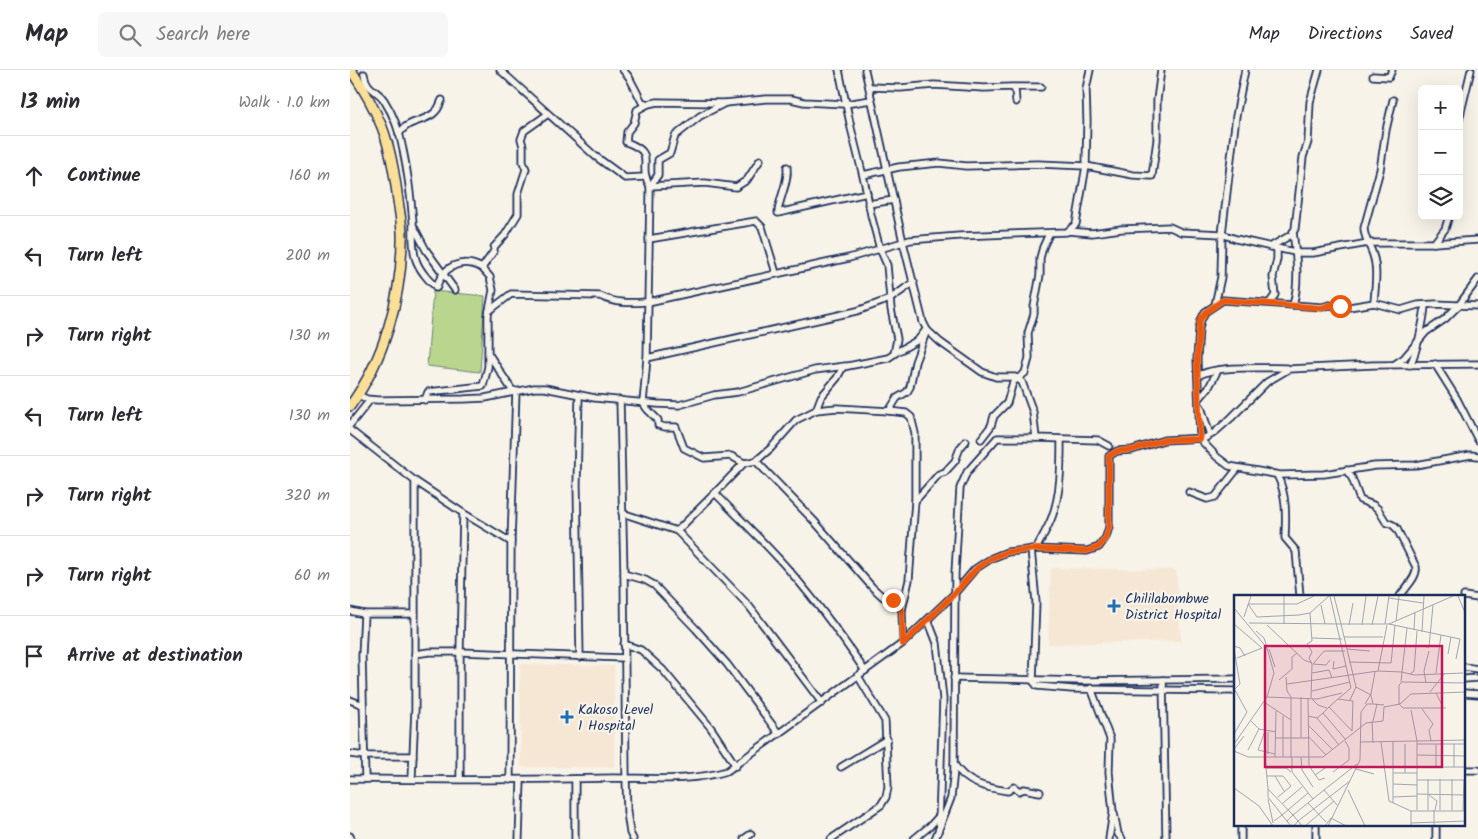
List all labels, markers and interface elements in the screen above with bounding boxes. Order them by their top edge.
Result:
search box [98,12,448,57]
text: Map [25,15,68,54]
text: Search here [156,20,250,50]
text: Map [1248,20,1280,49]
text: Directions [1308,20,1382,49]
text: Saved [1410,20,1453,49]
icon: search [116,21,144,49]
map controls [1418,85,1463,220]
button: + [1418,85,1463,130]
text: 13 min [20,86,80,119]
text: Walk · 1.0 km [238,90,330,115]
button: − [1418,130,1463,175]
text: Continue [67,161,140,191]
icon: ahead [20,162,48,190]
text: 160 m [289,163,330,188]
button: layers [1418,175,1463,220]
text: Turn left [67,241,142,271]
icon: left [20,242,48,270]
text: 200 m [286,243,330,268]
route start [1329,295,1352,318]
text: Turn right [67,321,152,351]
icon: right [20,322,48,350]
text: 130 m [289,323,330,348]
text: Turn left [67,401,142,431]
icon: left [20,402,48,430]
text: 130 m [289,403,330,428]
text: Turn right [67,481,152,511]
icon: right [20,482,48,510]
text: 320 m [284,483,330,508]
text: Turn right [67,561,152,591]
icon: right [20,562,48,590]
text: 60 m [294,563,330,588]
place label: Chililabombwe District Hospital [1125,588,1222,626]
route end [882,589,905,612]
inset map [1234,595,1466,826]
marker: Chililabombwe District Hospital [1107,599,1121,613]
text: Arrive at destination [67,641,243,671]
icon: arrive [20,642,48,670]
place label: Kakoso Level 1 Hospital [578,699,654,737]
marker: Kakoso Level 1 Hospital [560,710,574,724]

